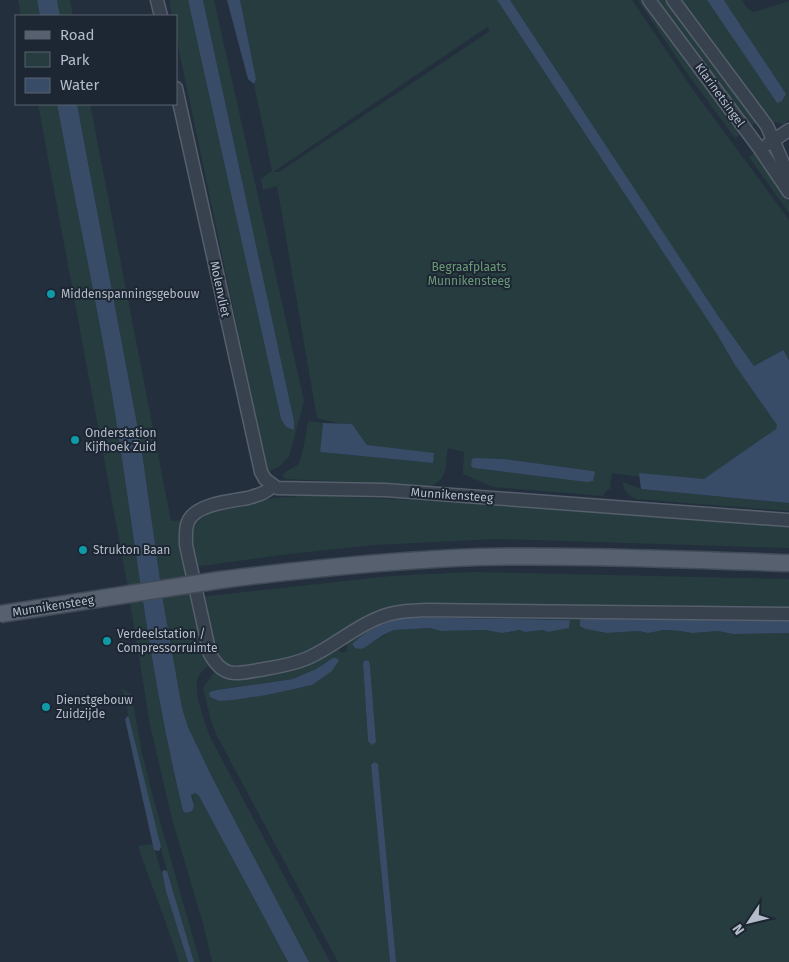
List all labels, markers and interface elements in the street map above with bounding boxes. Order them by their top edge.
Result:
legend [15,15,178,105]
text: Road [60,26,95,44]
text: Park [60,51,90,69]
street label: Klarinetsingel [692,61,748,130]
text: Water [60,76,99,94]
street label: Molenvliet [207,260,233,319]
park label: Begraafplaats Munnikensteeg [428,260,511,288]
place label: Middenspanningsgebouw [61,287,200,301]
marker: Middenspanningsgebouw [45,288,57,300]
place label: Onderstation Kijfhoek Zuid [85,426,157,454]
marker: Onderstation Kijfhoek Zuid [69,434,81,446]
street label: Munnikensteeg [410,485,494,505]
place label: Strukton Baan [93,543,170,557]
marker: Strukton Baan [77,544,89,556]
street label: Munnikensteeg [11,593,96,619]
place label: Verdeelstation / Compressorruimte [117,627,217,655]
marker: Verdeelstation / Compressorruimte [101,635,113,647]
place label: Dienstgebouw Zuidzijde [56,693,133,721]
marker: Dienstgebouw Zuidzijde [40,701,52,713]
north arrow [724,897,774,947]
text: N [729,920,748,938]

